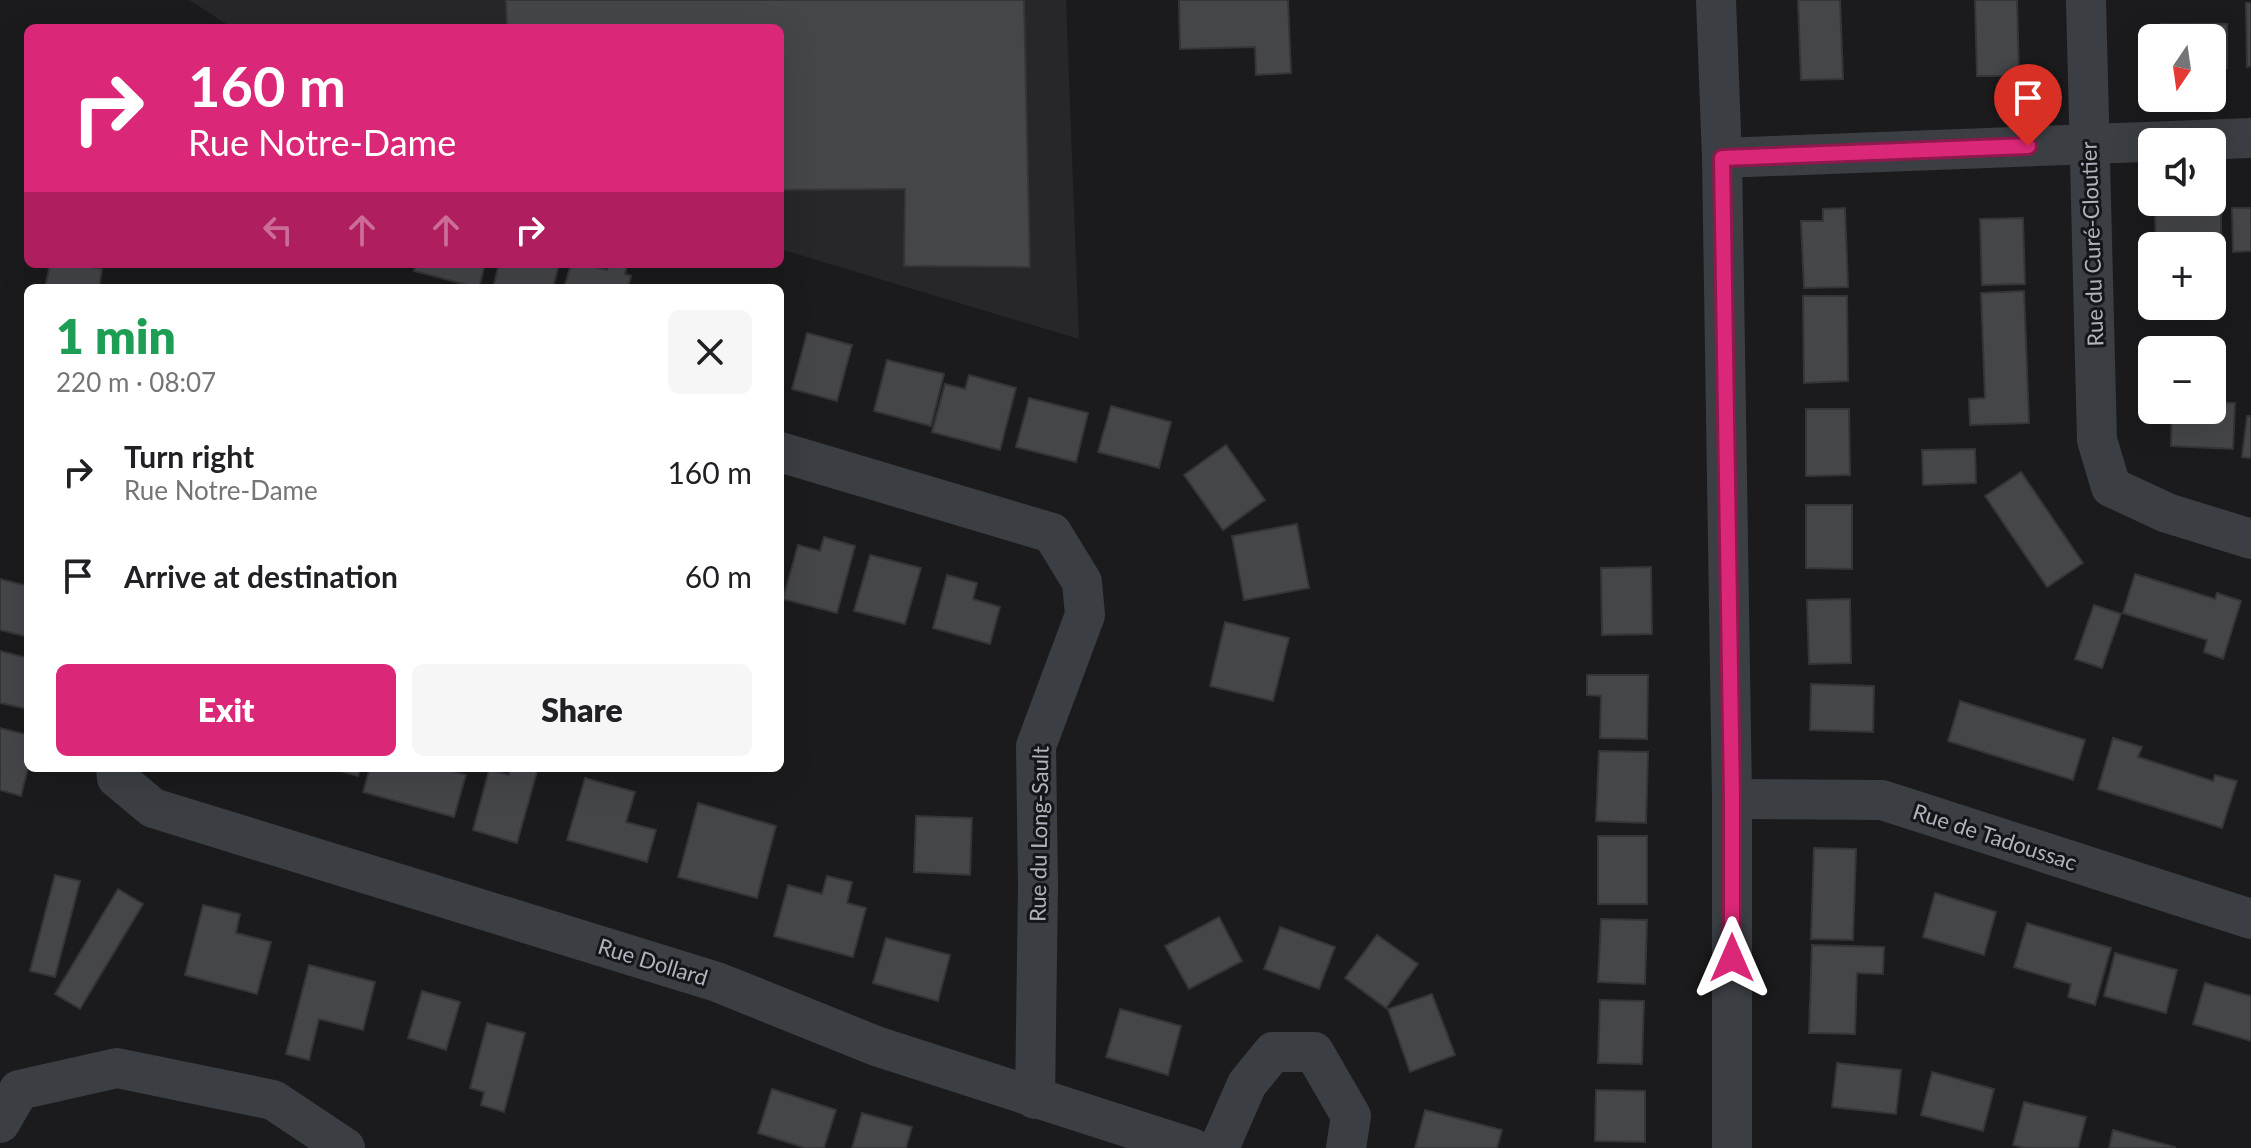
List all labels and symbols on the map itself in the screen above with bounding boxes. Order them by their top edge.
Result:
north arrow [2138,24,2226,112]
pin [1994,64,2062,146]
street label: Rue du Curé-Cloutier [2074,141,2109,347]
street label: Rue du Long-Sault [1023,746,1054,922]
street label: Rue de Tadoussac [1910,797,2081,876]
position arrow [1690,916,1774,1000]
street label: Rue Dollard [595,932,711,991]

